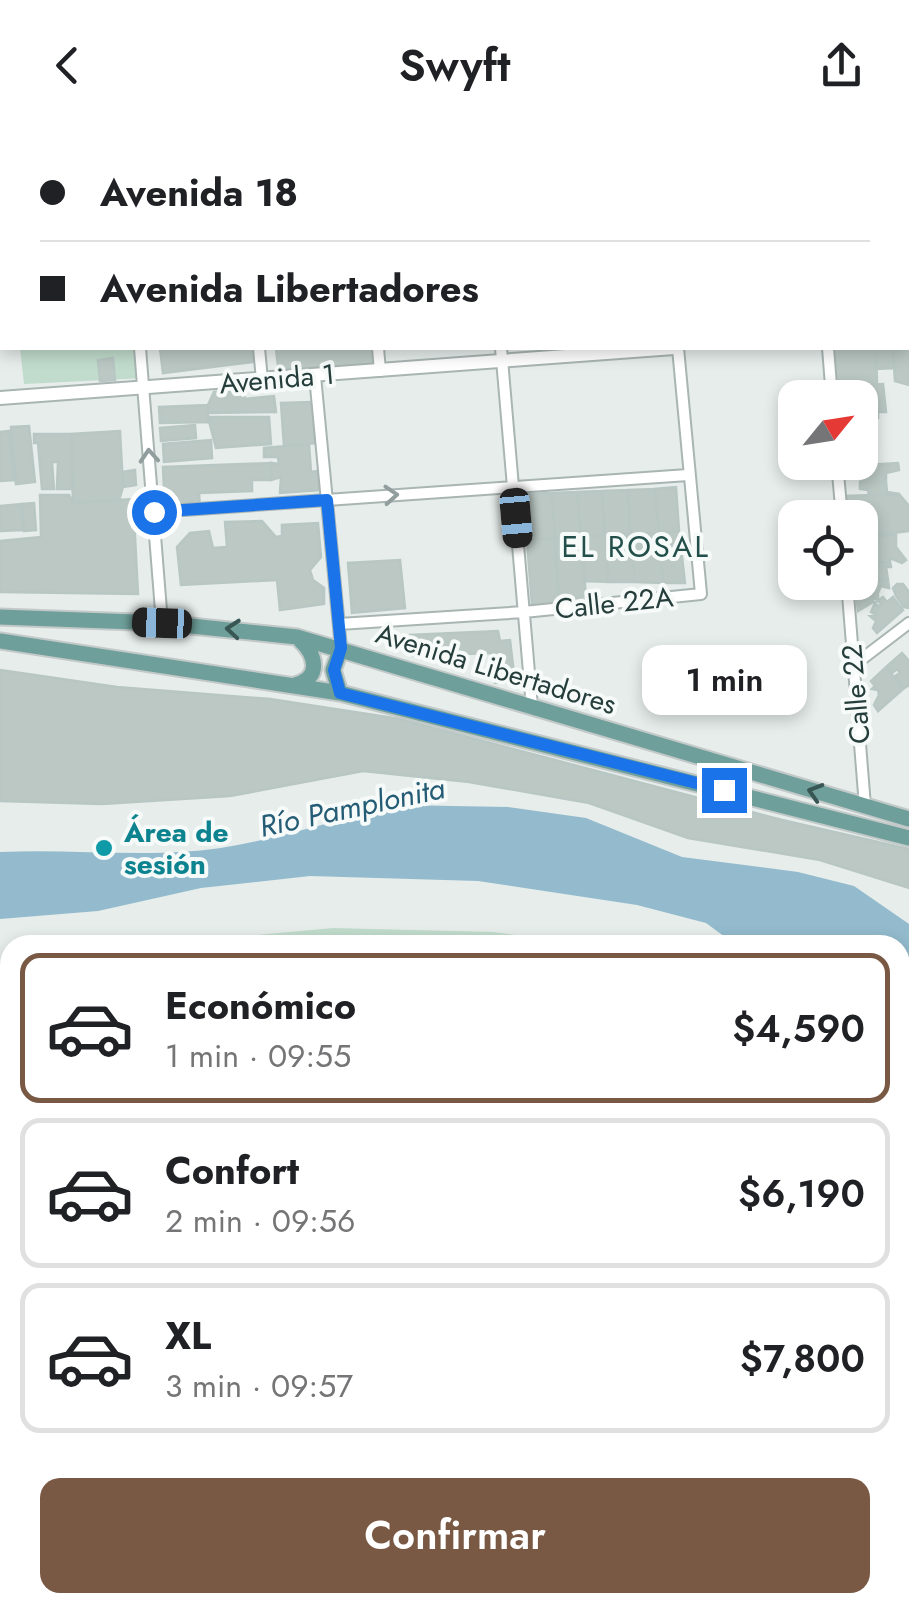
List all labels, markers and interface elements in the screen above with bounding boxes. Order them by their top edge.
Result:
text: Swyft [399,33,510,98]
icon: back [40,38,95,93]
icon: share [814,38,869,93]
text: Avenida 18 [100,165,298,220]
text: Avenida Libertadores [100,261,479,316]
street label: Avenida 1 [218,354,336,404]
north arrow [778,380,878,480]
map controls [778,380,878,600]
one-way arrow [139,448,161,464]
one-way arrow [383,485,399,507]
car [498,487,534,549]
route start [132,490,177,535]
button: locate [778,500,878,600]
district label: EL ROSAL [561,525,711,568]
street label: Calle 22A [553,576,676,630]
car [131,607,193,639]
street label: Avenida Libertadores [371,613,621,725]
one-way arrow [225,619,241,641]
street label: Calle 22 [831,642,881,746]
callout: 1 min [642,645,806,715]
text: 1 min [686,657,763,703]
water label: Río Pamplonita [255,766,449,848]
route end [702,768,747,813]
one-way arrow [808,783,825,804]
place label: Área de sesión [123,812,229,885]
marker: Área de sesión [93,837,115,859]
text: Económico [165,978,356,1033]
icon: car [45,983,135,1073]
text: $4,590 [732,1001,865,1056]
text: 1 min · 09:55 [165,1033,351,1079]
text: Confort [165,1143,299,1198]
icon: car [45,1148,135,1238]
text: $6,190 [738,1166,865,1221]
text: 2 min · 09:56 [165,1198,355,1244]
text: XL [165,1308,211,1363]
icon: car [45,1313,135,1403]
text: $7,800 [740,1331,865,1386]
text: 3 min · 09:57 [165,1363,353,1409]
button: Confirmar [40,1478,870,1593]

